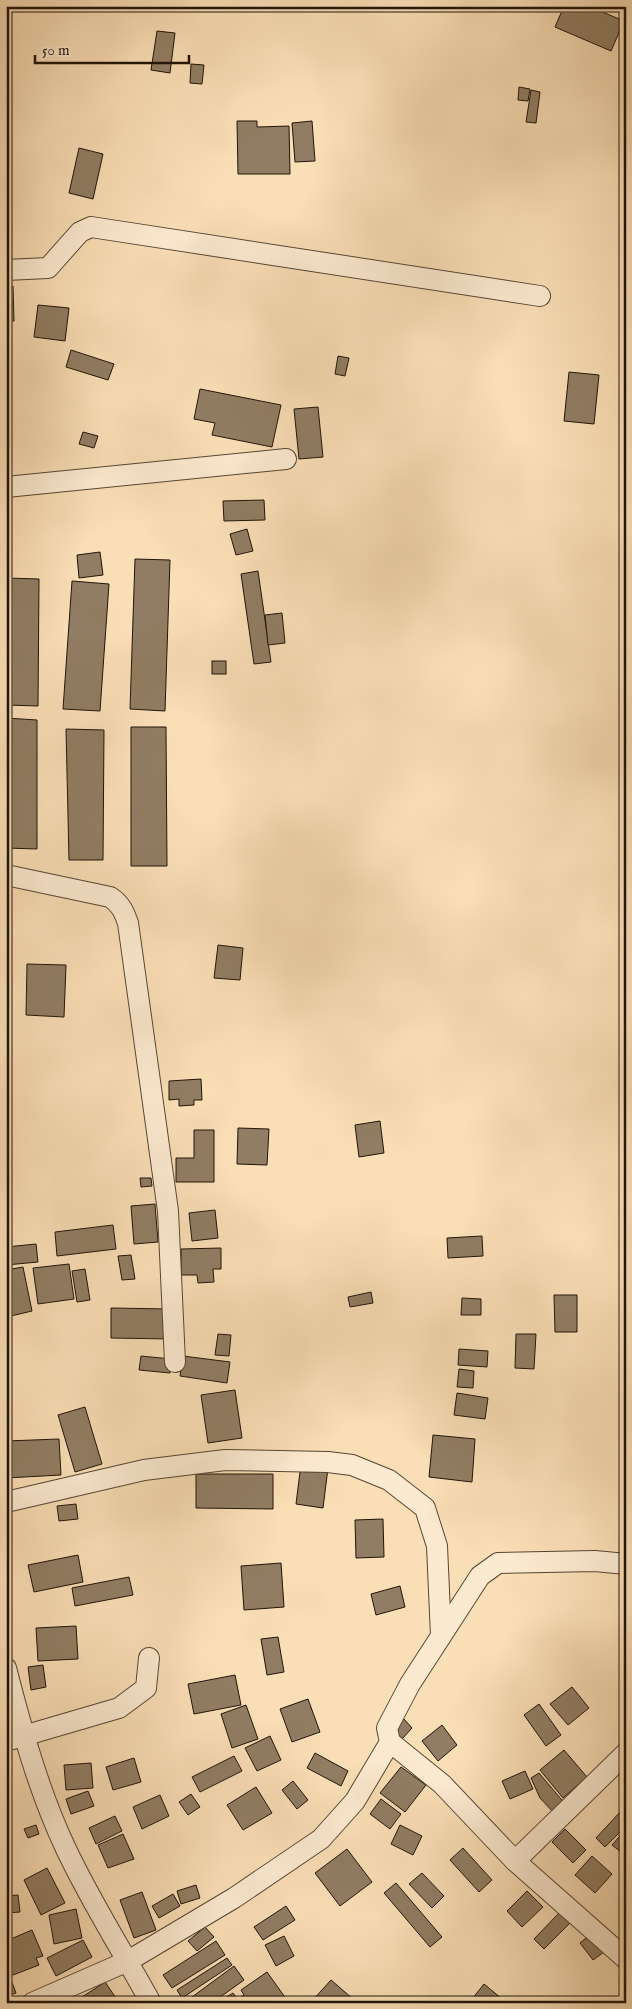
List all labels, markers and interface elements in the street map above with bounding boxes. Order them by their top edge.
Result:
scale bar [35,32,189,64]
text: 50 m [42,41,70,60]

